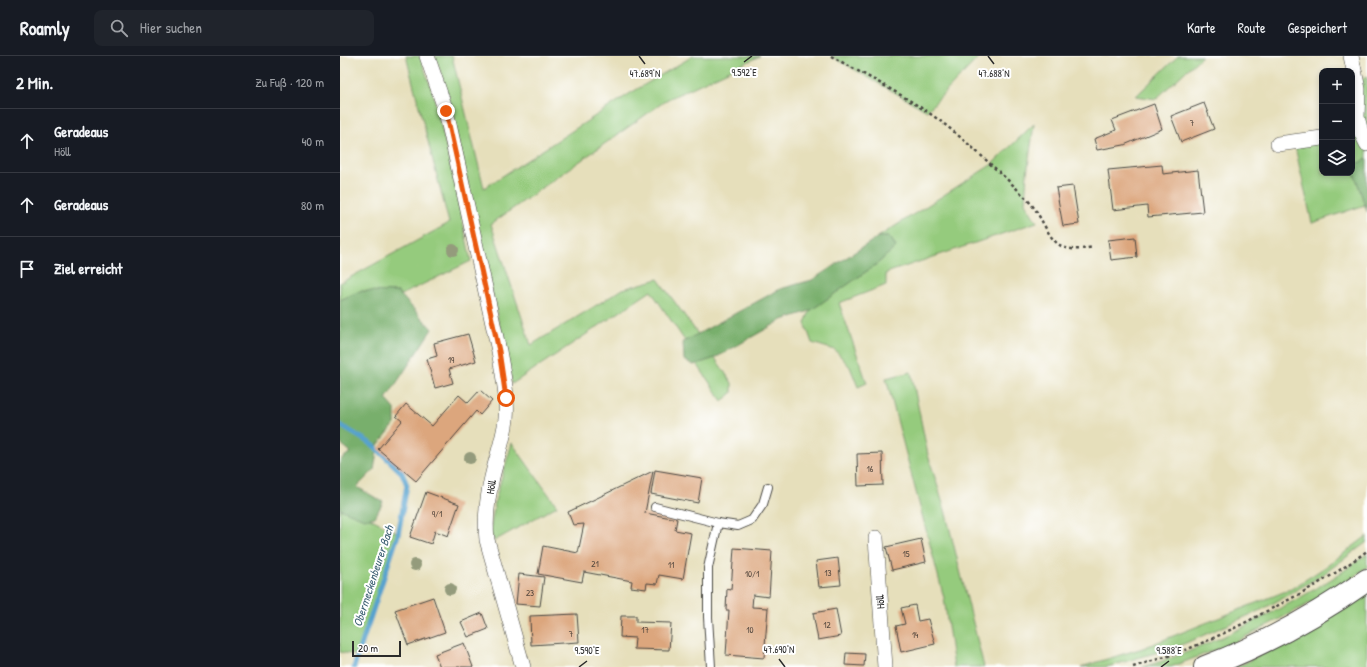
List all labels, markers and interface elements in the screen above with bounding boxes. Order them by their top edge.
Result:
search box [94,10,374,46]
text: Roamly [20,15,70,41]
icon: search [108,17,130,39]
text: Hier suchen [140,17,202,38]
text: Karte [1187,18,1216,37]
text: Route [1238,18,1266,37]
text: Gespeichert [1288,18,1347,37]
text: 9.592°E [731,66,757,79]
text: 47.689°N [630,67,660,80]
text: 47.688°N [978,67,1010,80]
map controls [1319,68,1355,176]
button: + [1319,68,1355,104]
text: 2 Min. [16,71,53,94]
text: Zu Fuß · 120 m [255,73,324,91]
route end [437,102,455,120]
button: − [1319,104,1355,140]
house number: 7 [1190,117,1195,129]
text: Geradeaus [54,121,108,142]
icon: ahead [16,130,38,152]
text: 40 m [301,132,324,150]
button: layers [1319,140,1355,176]
text: Höll [54,142,71,160]
icon: ahead [16,194,38,216]
text: Geradeaus [54,194,108,215]
text: 80 m [301,196,324,214]
icon: arrive [16,258,38,280]
text: Ziel erreicht [54,258,123,279]
house number: 19 [448,354,455,366]
route start [497,389,515,407]
house number: 16 [867,463,874,475]
street label: Höll [483,478,499,495]
house number: 9/1 [432,508,442,520]
water label: Obermeckenbeurer Bach [349,522,398,629]
house number: 15 [902,548,910,560]
house number: 21 [591,558,599,570]
house number: 11 [668,559,674,571]
house number: 13 [824,567,832,579]
house number: 10/1 [745,568,759,580]
house number: 23 [526,587,534,599]
street label: Höll [872,594,887,610]
house number: 12 [823,619,832,631]
house number: 17 [641,624,649,636]
house number: 10 [746,624,754,636]
house number: 7 [569,628,574,640]
house number: 14 [912,629,919,641]
scale bar [352,639,401,658]
text: 20 m [358,641,378,655]
text: 47.690°N [764,643,794,656]
text: 9.590°E [575,644,600,657]
text: 9.588°E [1156,644,1182,657]

